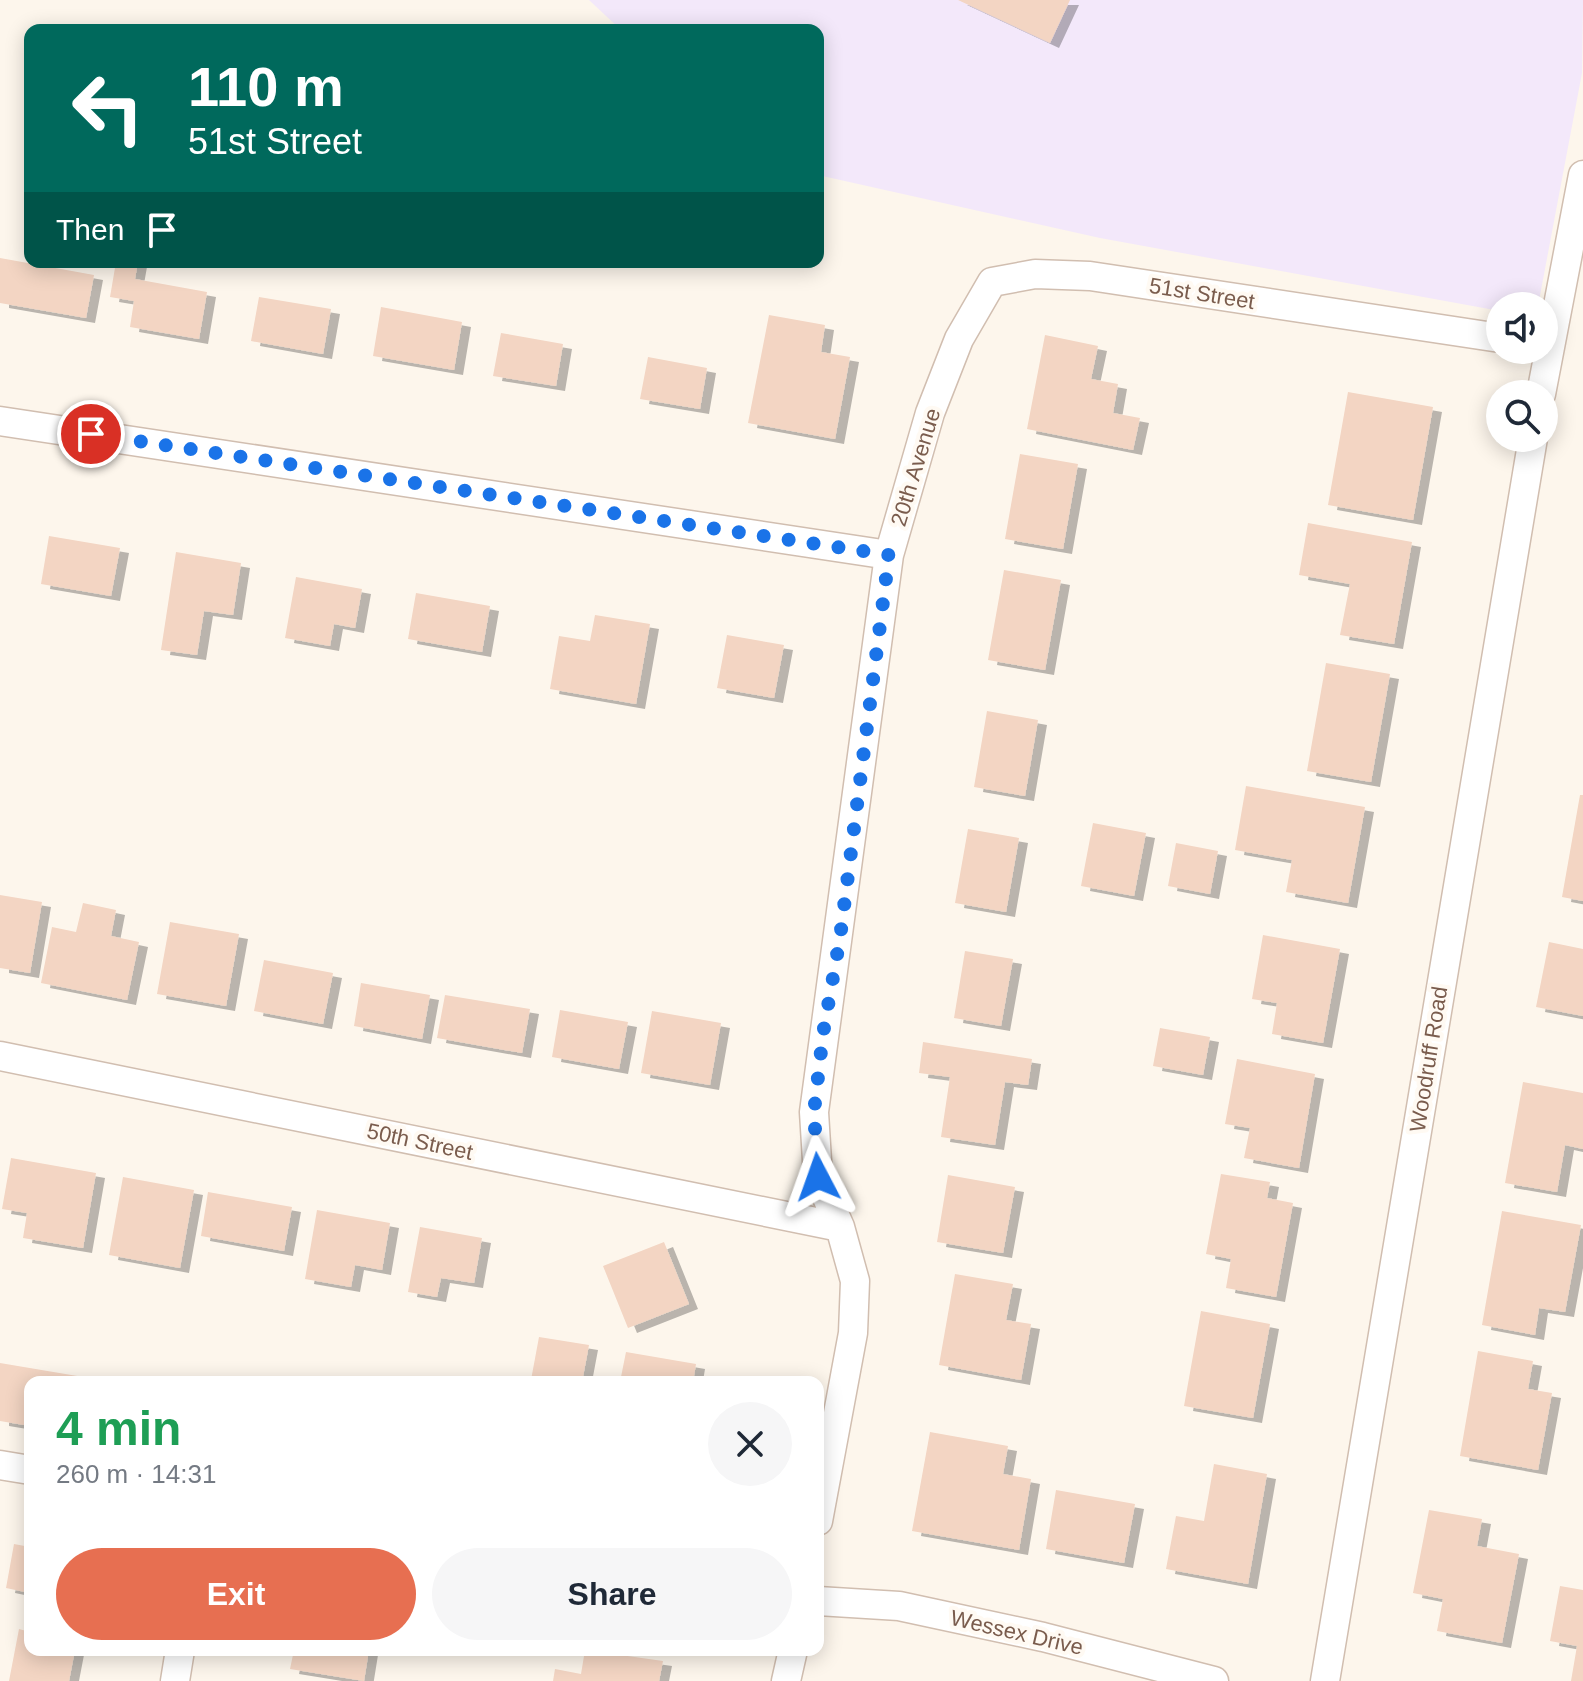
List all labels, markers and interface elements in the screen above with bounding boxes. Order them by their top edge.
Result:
text: 110 m [188,55,344,118]
icon: left [56,56,160,160]
text: 51st Street [188,121,362,162]
icon: arrive [140,208,184,252]
text: Then [56,213,124,246]
street label: 51st Street [1147,273,1256,314]
map controls [1486,292,1558,452]
button: sound [1486,292,1558,364]
button: search [1486,380,1558,452]
pin [57,400,125,468]
street label: 20th Avenue [886,405,945,529]
icon: arrive [69,412,113,456]
street label: Woodruff Road [1405,984,1452,1134]
street label: 50th Street [365,1118,475,1165]
position arrow [776,1135,860,1219]
text: 4 min [56,1402,181,1455]
button: close [708,1402,792,1486]
text: 260 m · 14:31 [56,1459,216,1489]
button: Exit [56,1548,416,1640]
button: Share [432,1548,792,1640]
street label: Wessex Drive [948,1605,1086,1660]

